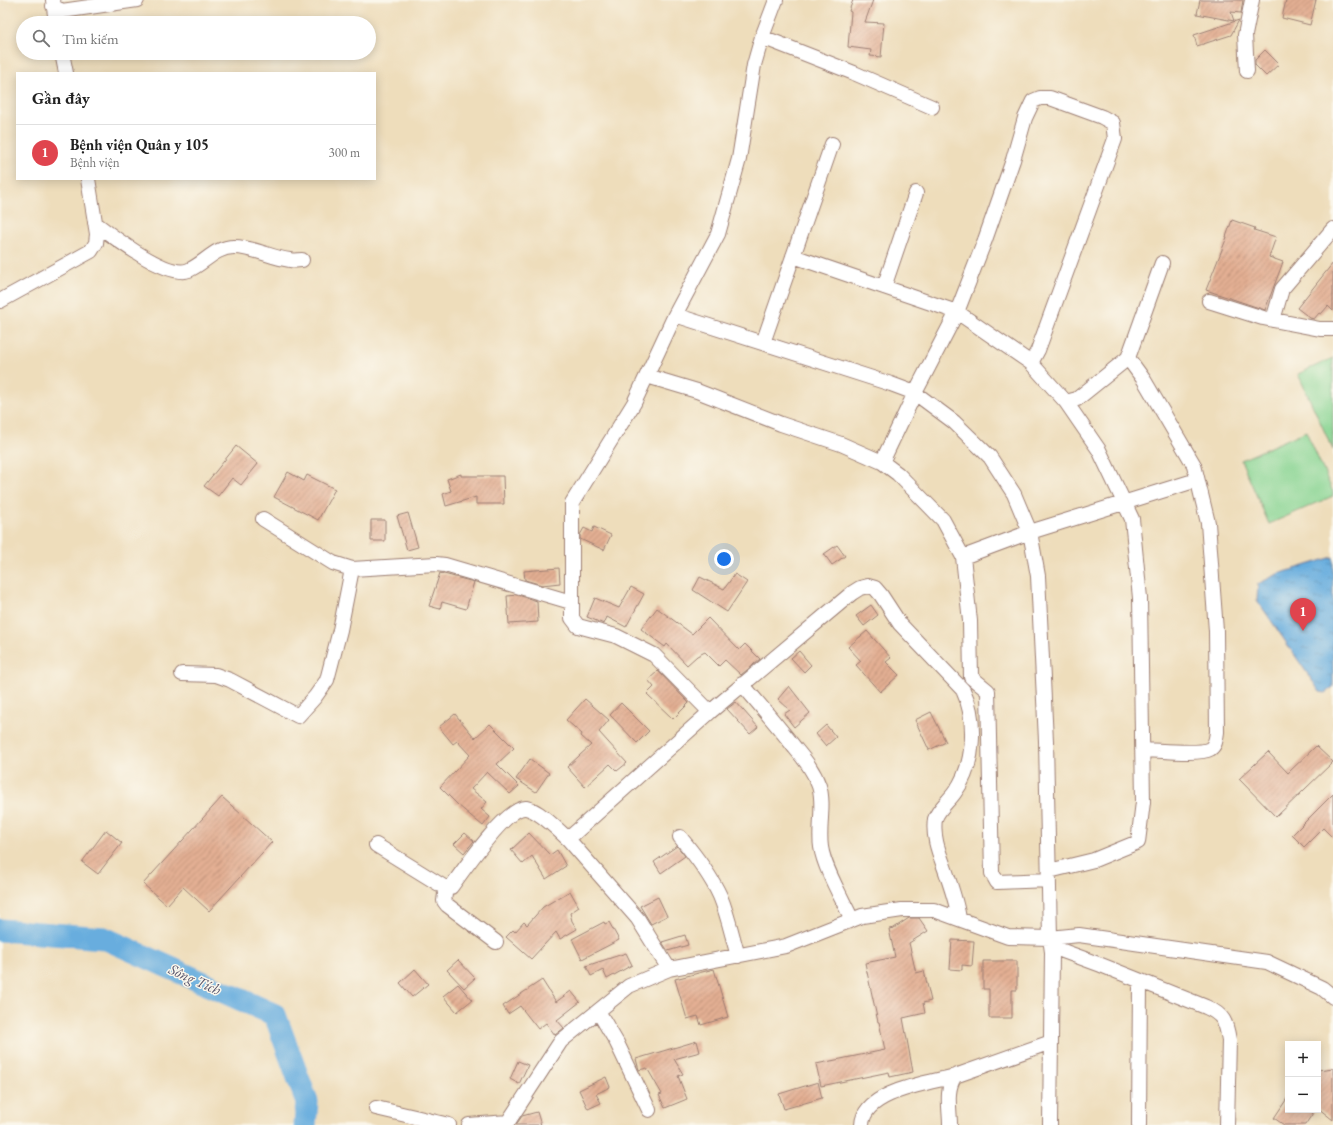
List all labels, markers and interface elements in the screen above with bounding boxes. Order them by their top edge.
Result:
search box [16,16,376,60]
icon: search [30,27,52,49]
text: Tìm kiếm [62,29,119,48]
text: Gần đây [32,87,90,109]
text: Bệnh viện Quân y 105 [70,135,209,154]
text: 1 [42,144,48,161]
text: 300 m [329,144,360,161]
text: Bệnh viện [70,154,120,171]
your location [714,549,734,569]
pin: 1 [1290,598,1316,631]
water label: Sông Tích [165,959,225,999]
map controls [1285,1041,1321,1113]
button: + [1285,1041,1321,1077]
button: − [1285,1077,1321,1113]

